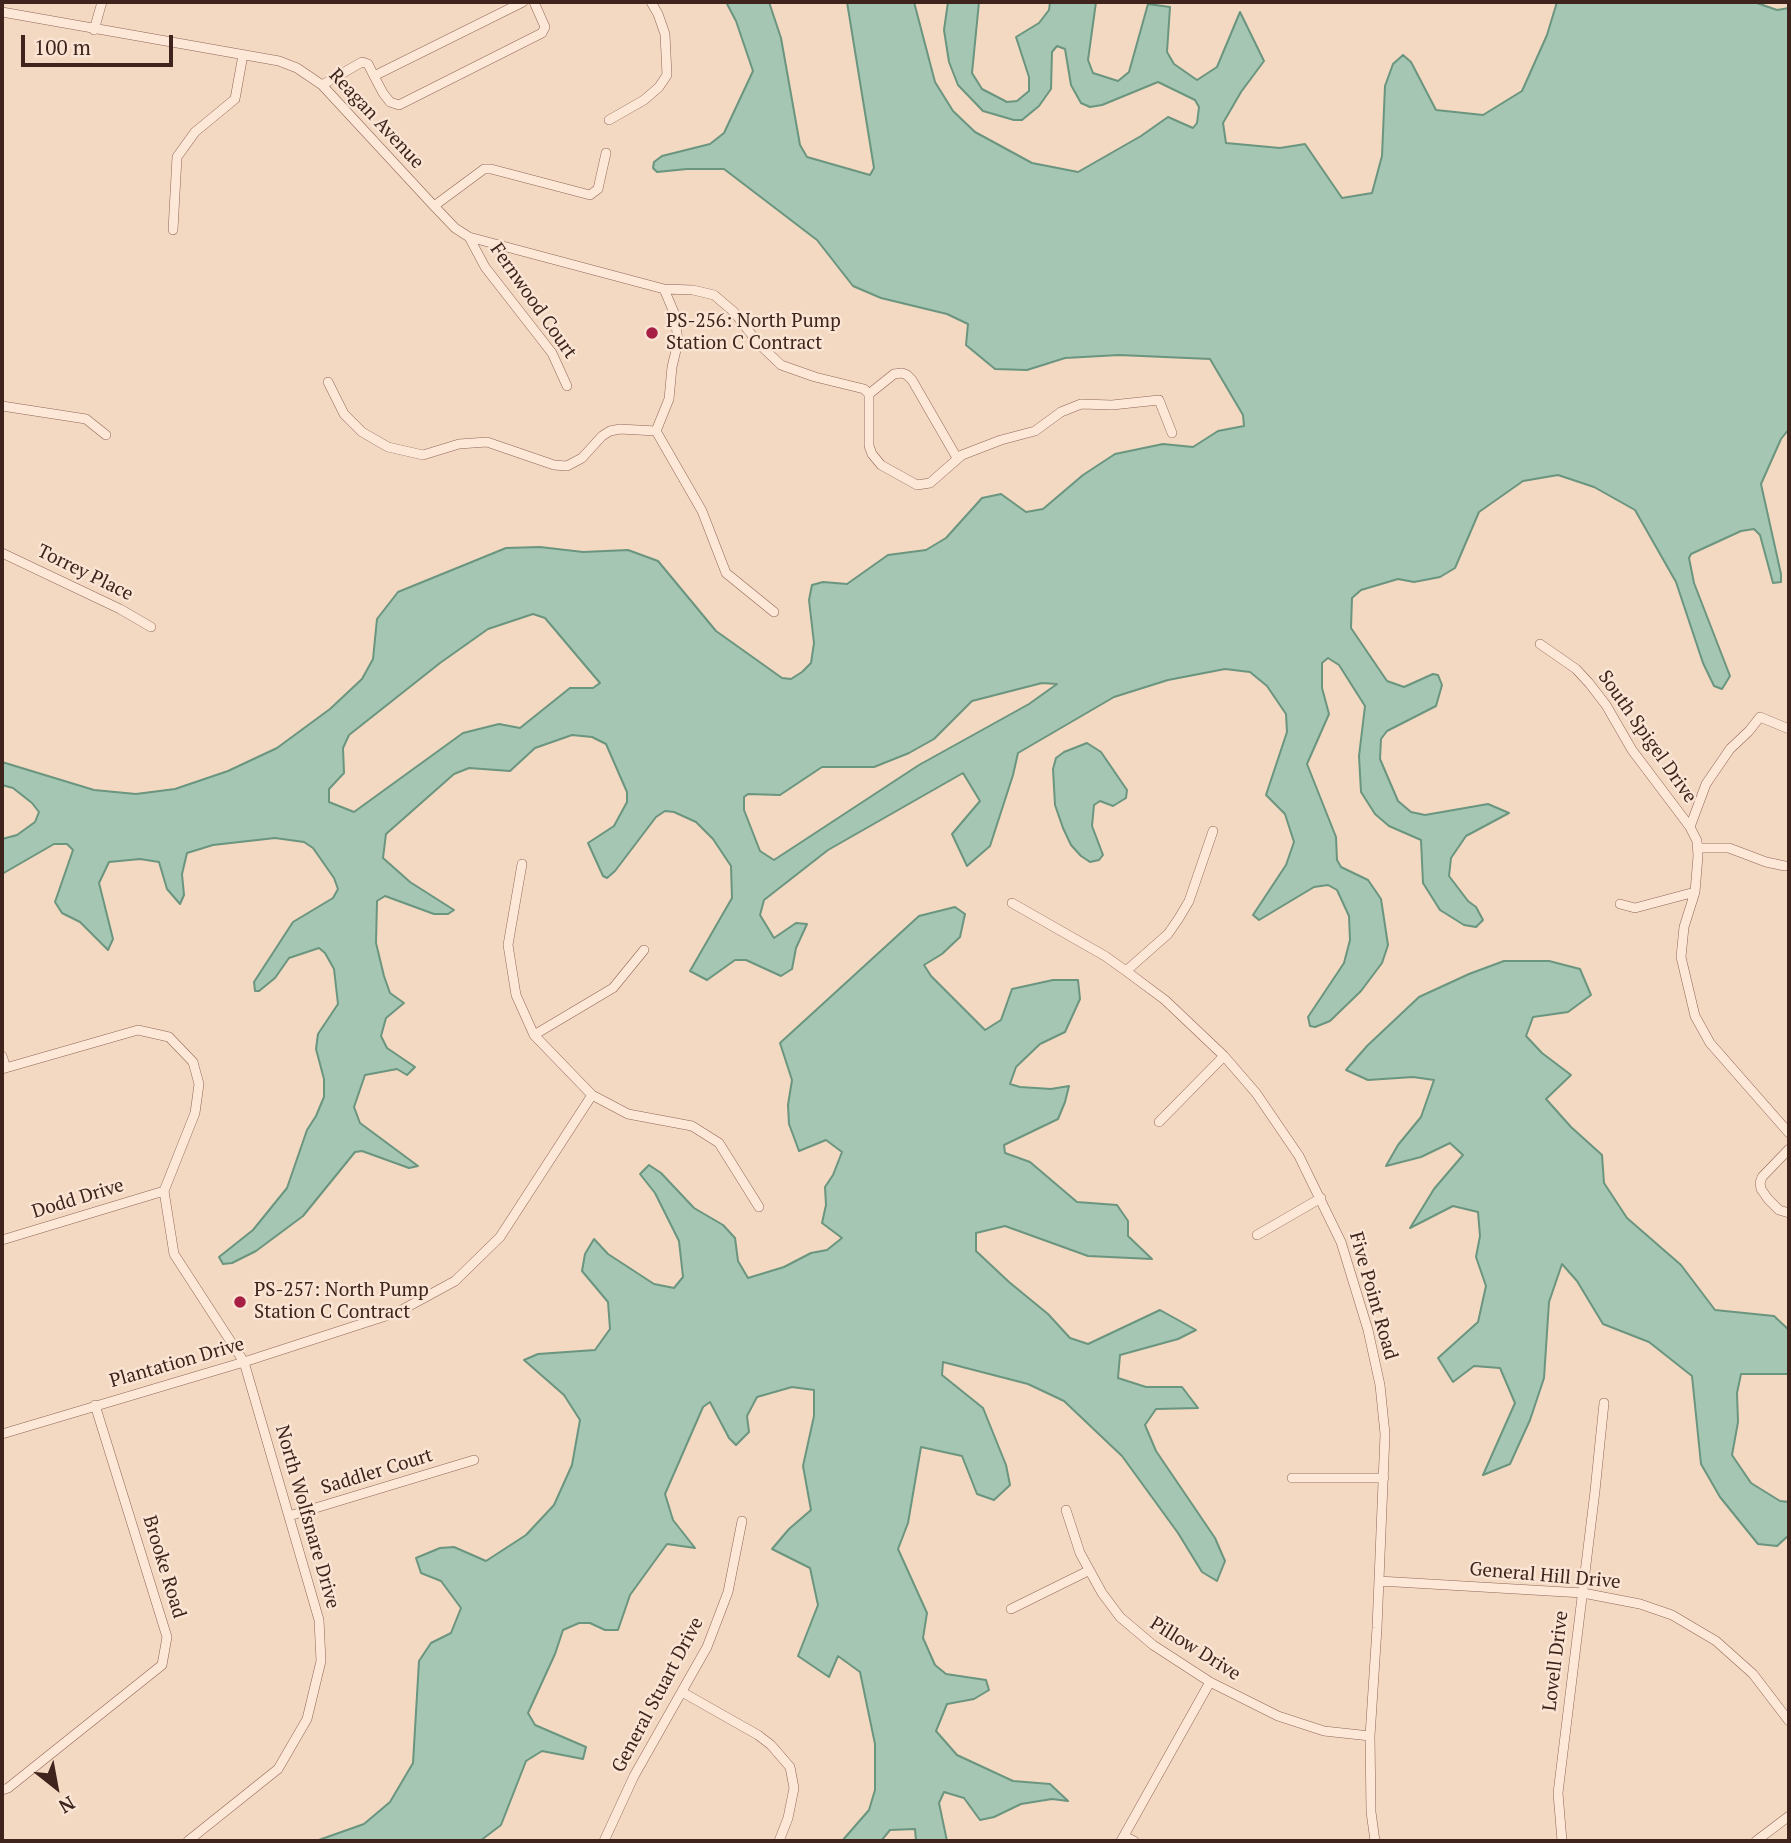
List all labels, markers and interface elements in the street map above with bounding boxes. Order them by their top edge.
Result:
scale bar [24,21,177,65]
text: 100 m [34,33,91,61]
street label: Reagan Avenue [324,64,428,174]
street label: Fernwood Court [485,239,581,363]
place label: PS-256: North Pump Station C Contract [666,311,841,355]
marker: PS-256: North Pump Station C Contract [644,325,660,341]
street label: Torrey Place [33,540,137,606]
street label: South Spigel Drive [1593,666,1701,808]
street label: Dodd Drive [29,1174,127,1224]
street label: Five Point Road [1344,1229,1402,1363]
place label: PS-257: North Pump Station C Contract [254,1280,429,1324]
marker: PS-257: North Pump Station C Contract [232,1294,248,1310]
street label: Plantation Drive [107,1333,247,1393]
street label: North Wolfsnare Drive [270,1423,344,1611]
street label: Saddler Court [318,1444,436,1500]
street label: Brooke Road [138,1513,190,1621]
street label: General Hill Drive [1468,1558,1622,1594]
street label: Lovell Drive [1539,1610,1573,1712]
street label: Pillow Drive [1145,1612,1245,1686]
street label: General Stuart Drive [607,1613,709,1777]
north arrow [21,1752,91,1822]
text: N [54,1791,80,1820]

